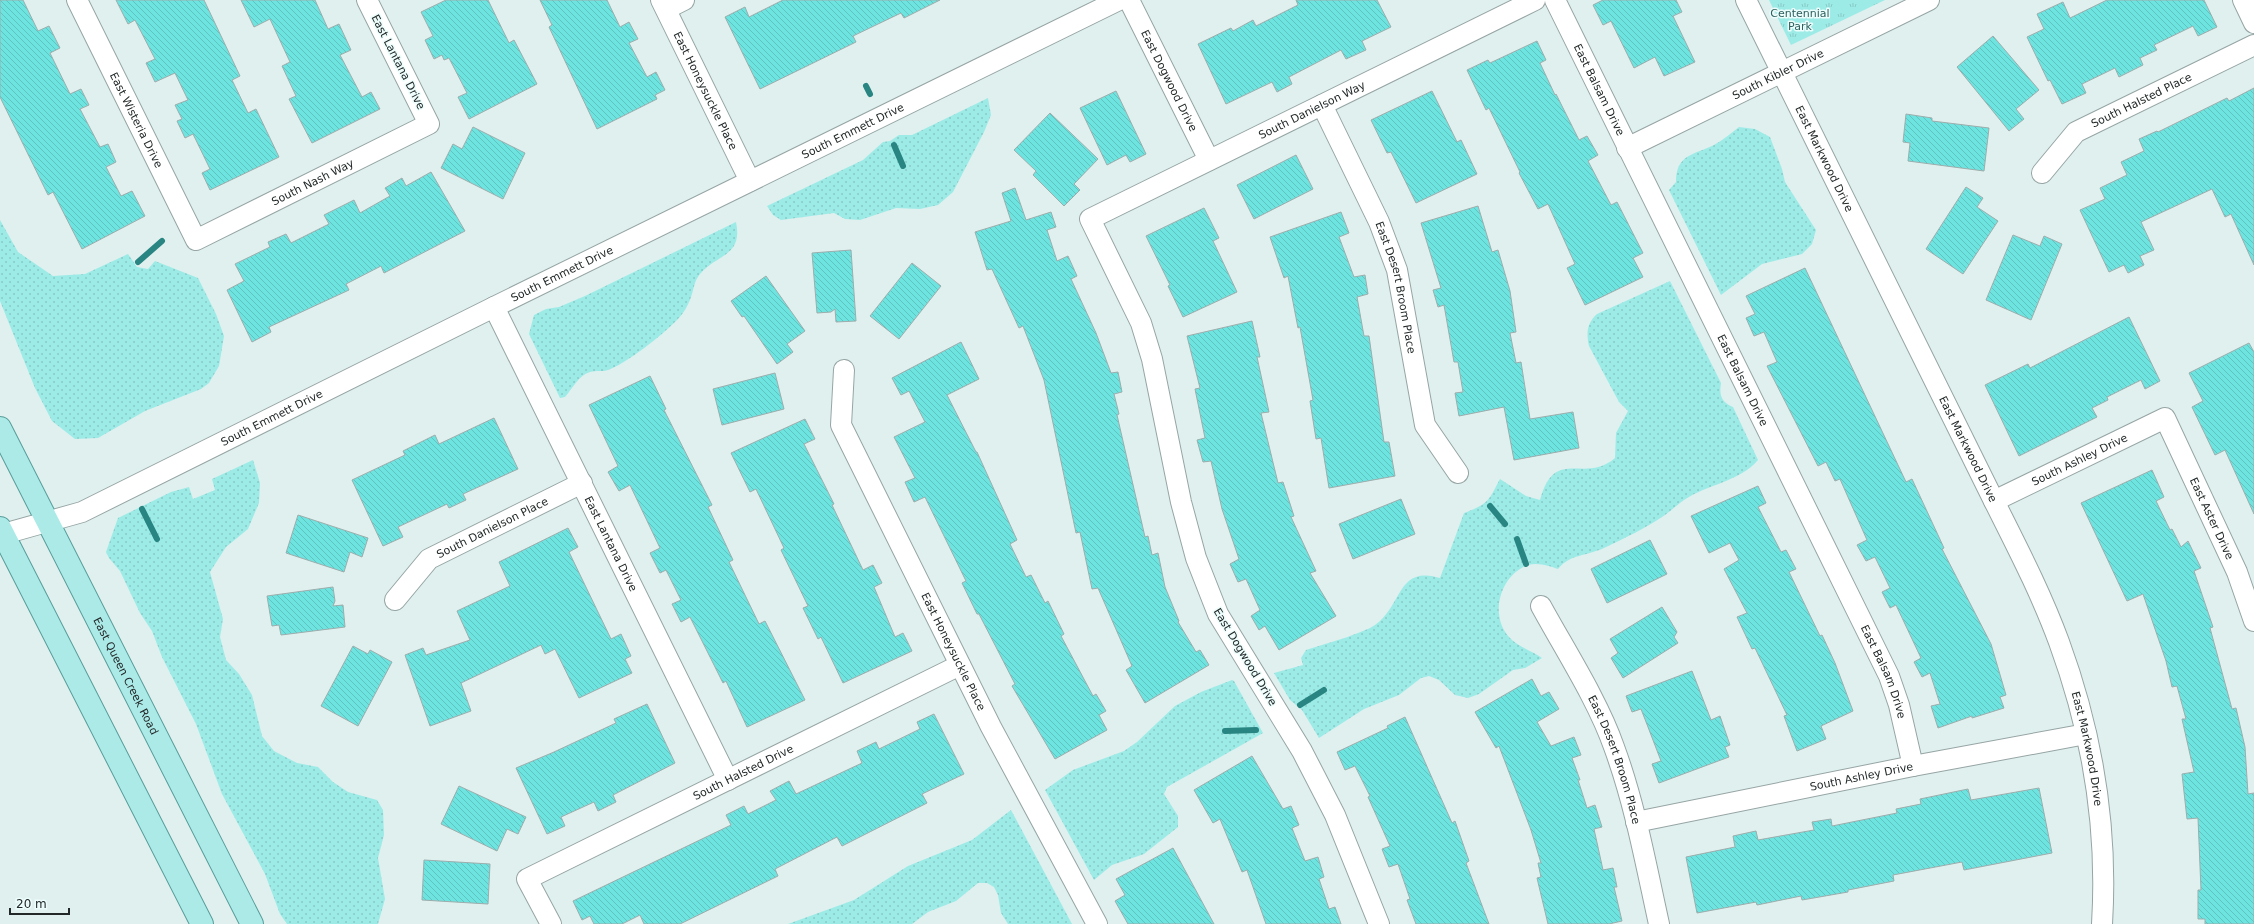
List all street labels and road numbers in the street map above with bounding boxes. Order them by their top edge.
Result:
street label: East Lantana Drive [368,12,428,112]
street label: East Dogwood Drive [1138,28,1200,134]
street label: East Honeysuckle Place [671,29,740,152]
street label: East Balsam Drive [1571,42,1628,138]
street label: South Kibler Drive [1730,46,1826,102]
street label: East Wisteria Drive [107,70,166,170]
street label: South Halsted Place [2089,70,2194,130]
street label: South Danielson Way [1256,78,1368,142]
street label: South Emmett Drive [799,100,906,161]
street label: East Markwood Drive [1793,103,1856,214]
street label: South Nash Way [269,156,356,208]
street label: East Desert Broom Place [1373,219,1418,355]
street label: South Emmett Drive [509,243,615,304]
street label: East Balsam Drive [1715,332,1771,428]
street label: South Emmett Drive [219,387,325,448]
street label: East Markwood Drive [1937,394,2000,504]
street label: South Ashley Drive [2029,431,2130,488]
street label: East Aster Drive [2187,475,2237,562]
street label: South Danielson Place [434,494,550,561]
street label: East Lantana Drive [582,494,640,594]
street label: East Honeysuckle Place [919,590,988,713]
street label: East Dogwood Drive [1211,606,1279,708]
street label: East Queen Creek Road [91,615,161,737]
street label: East Balsam Drive [1858,623,1908,720]
street label: East Markwood Drive [2069,690,2105,807]
street label: East Desert Broom Place [1585,693,1643,826]
street label: South Halsted Drive [691,742,796,802]
street label: South Ashley Drive [1809,760,1914,793]

